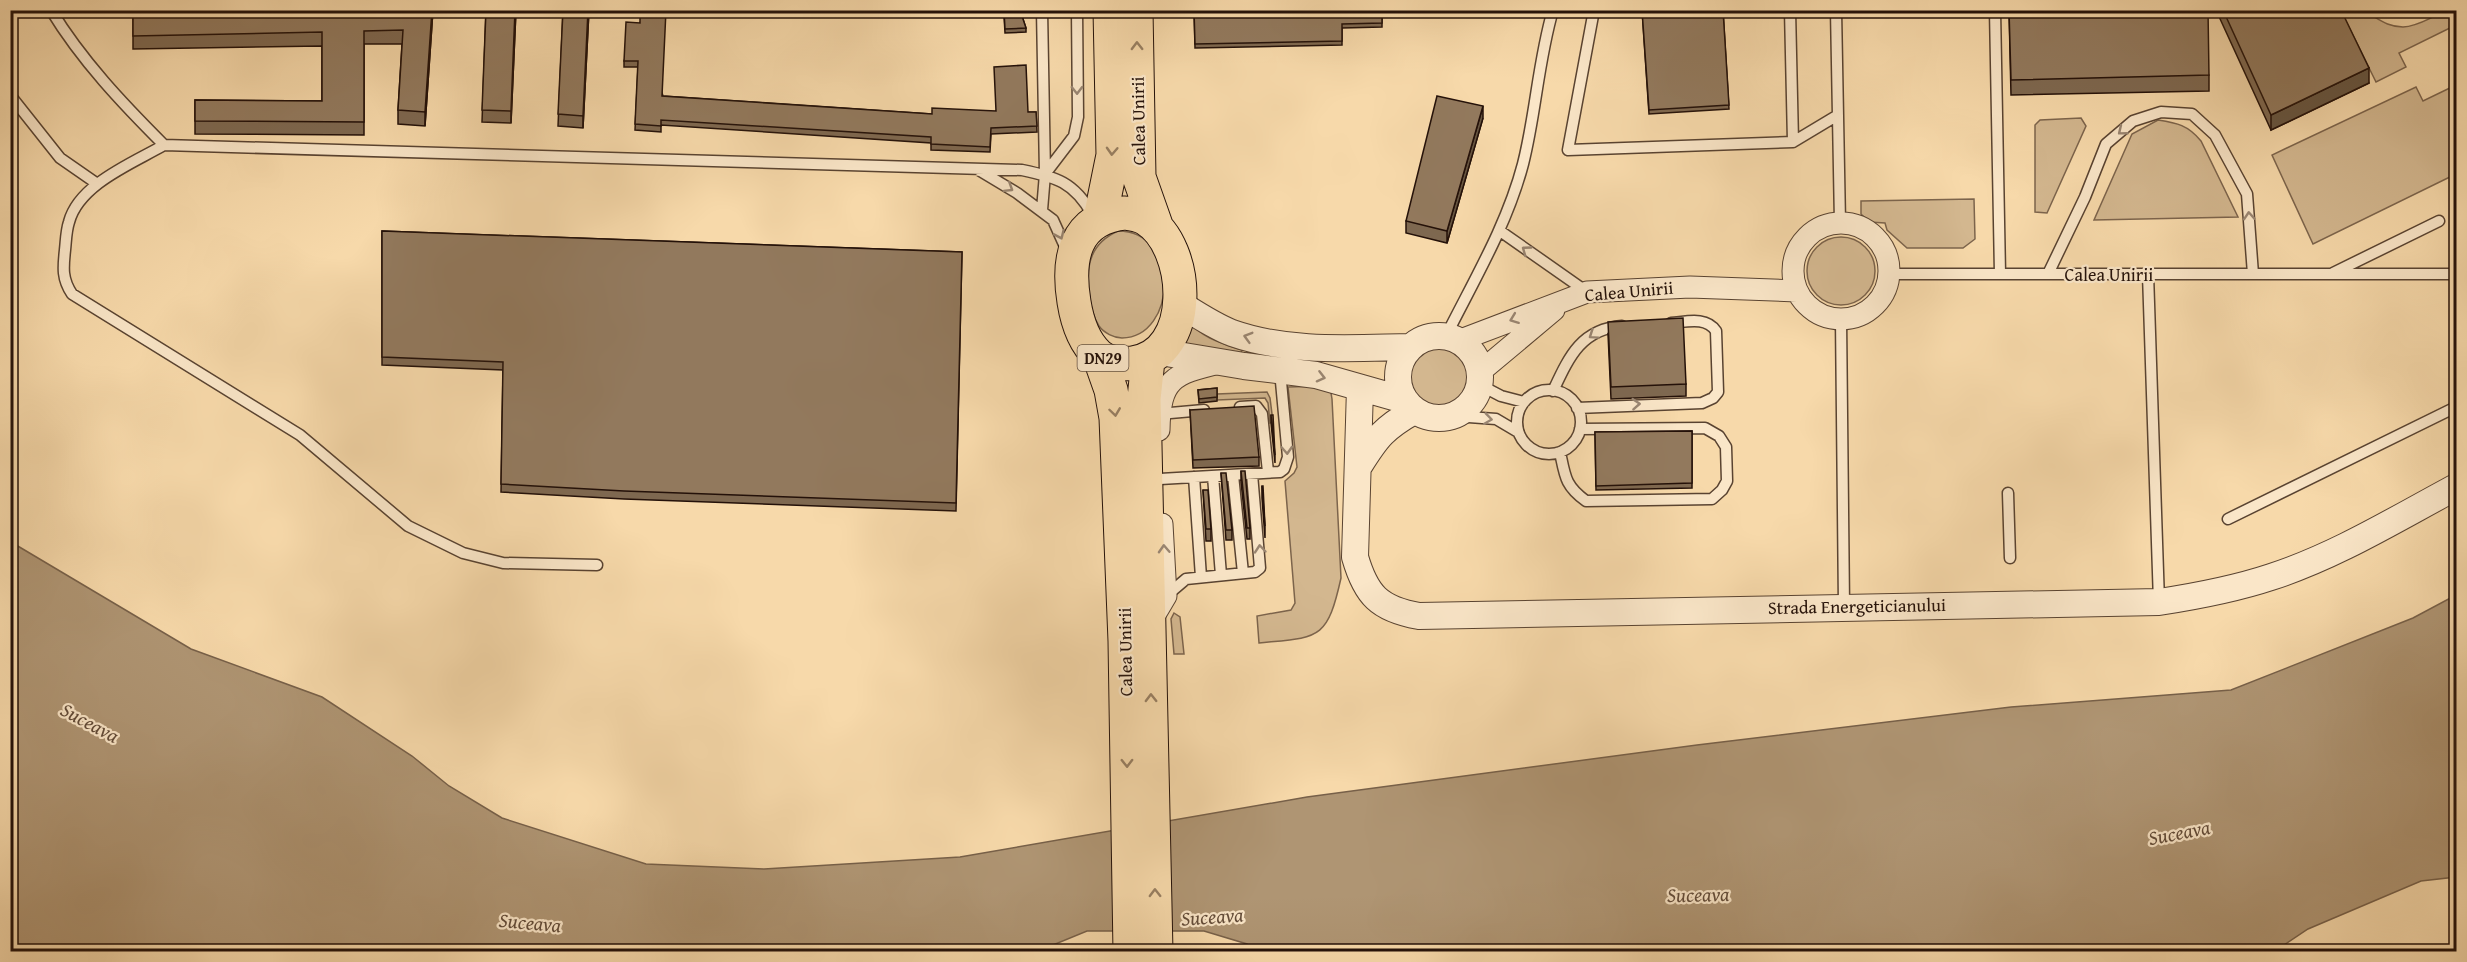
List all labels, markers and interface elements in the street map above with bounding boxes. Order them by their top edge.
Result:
one-way arrow [1130,42,1143,51]
street label: Calea Unirii [1124,76,1152,166]
one-way arrow [1071,85,1083,94]
one-way arrow [2118,124,2129,135]
one-way arrow [1106,147,1119,156]
one-way arrow [1003,180,1013,192]
one-way arrow [2242,211,2255,220]
one-way arrow [1053,229,1065,240]
one-way arrow [1521,246,1532,257]
street label: Calea Unirii [2065,261,2153,288]
street label: Calea Unirii [1584,274,1674,308]
one-way arrow [1509,312,1520,325]
one-way arrow [1589,328,1600,339]
one-way arrow [1243,332,1254,344]
road number: DN29 [1078,345,1128,371]
one-way arrow [1315,370,1326,382]
one-way arrow [1631,398,1640,411]
one-way arrow [1108,407,1120,417]
one-way arrow [1483,413,1493,425]
one-way arrow [1280,445,1293,454]
one-way arrow [1157,544,1170,553]
one-way arrow [1254,545,1267,554]
street label: Strada Energeticianului [1768,591,1946,621]
street label: Calea Unirii [1111,607,1139,697]
one-way arrow [1144,694,1157,703]
water label: Suceava [56,695,125,750]
one-way arrow [1121,758,1133,767]
water label: Suceava [2146,812,2213,852]
water label: Suceava [1667,879,1730,909]
one-way arrow [1149,889,1161,898]
water label: Suceava [1180,899,1245,933]
water label: Suceava [498,905,563,939]

